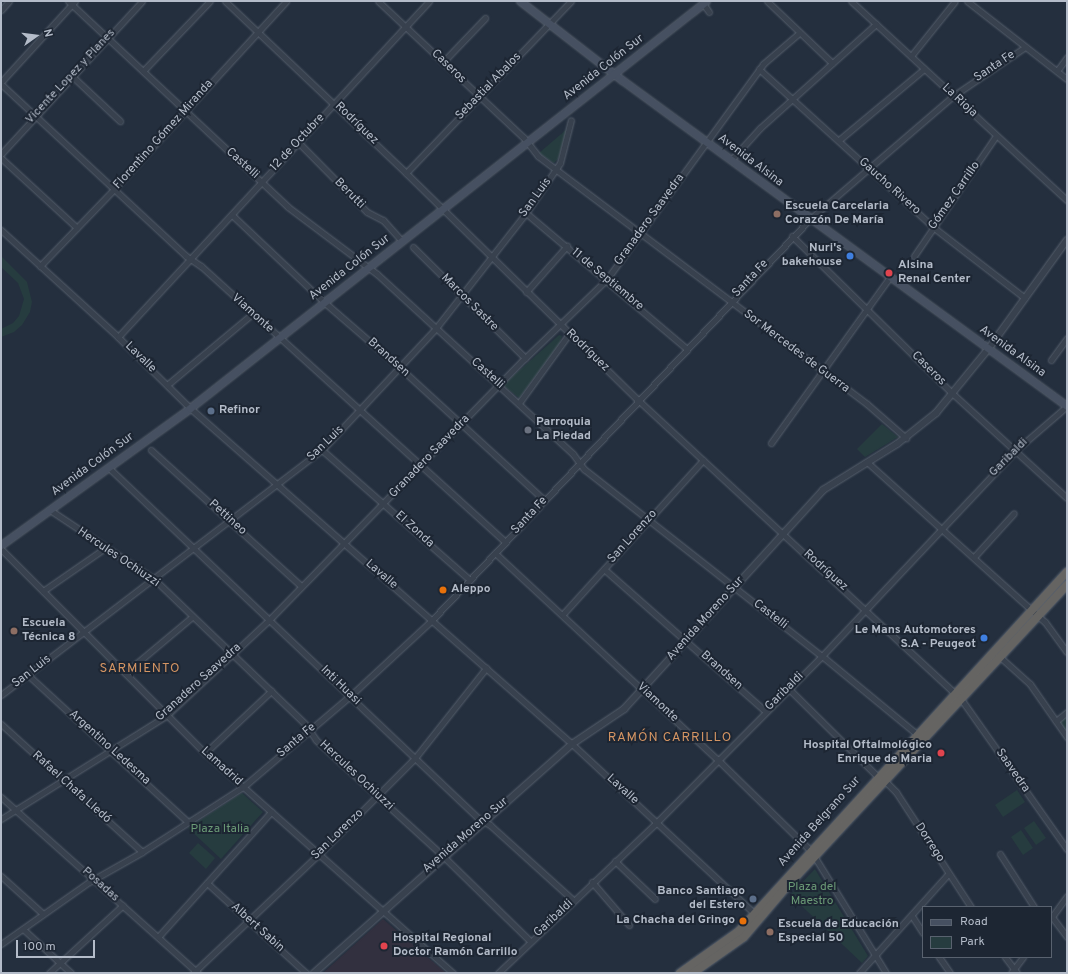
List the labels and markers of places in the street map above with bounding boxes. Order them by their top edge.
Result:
place label: Escuela Carcelaria Corazón De María [785,200,889,228]
marker: Escuela Carcelaria Corazón De María [772,209,782,219]
place label: Nuri's bakehouse [782,242,842,270]
marker: Nuri's bakehouse [845,251,855,261]
place label: Alsina Renal Center [898,259,971,287]
marker: Alsina Renal Center [883,267,895,279]
place label: Refinor [219,404,260,418]
marker: Refinor [206,406,216,416]
place label: Parroquia La Piedad [536,416,591,444]
marker: Parroquia La Piedad [523,425,533,435]
place label: Aleppo [451,583,490,597]
marker: Aleppo [438,585,448,595]
place label: Escuela Técnica 8 [22,617,75,645]
place label: Le Mans Automotores S.A - Peugeot [854,624,976,652]
marker: Escuela Técnica 8 [9,626,19,636]
marker: Le Mans Automotores S.A - Peugeot [979,633,989,643]
place label: Hospital Oftalmológico Enrique de Maria [803,739,932,767]
marker: Hospital Oftalmológico Enrique de Maria [935,747,947,759]
place label: Banco Santiago del Estero [657,885,745,913]
marker: Banco Santiago del Estero [748,894,758,904]
place label: La Chacha del Gringo [616,914,735,928]
marker: La Chacha del Gringo [738,916,748,926]
place label: Escuela de Educación Especial 50 [778,918,899,946]
marker: Escuela de Educación Especial 50 [765,927,775,937]
place label: Hospital Regional Doctor Ramón Carrillo [393,932,518,960]
marker: Hospital Regional Doctor Ramón Carrillo [378,940,390,952]

